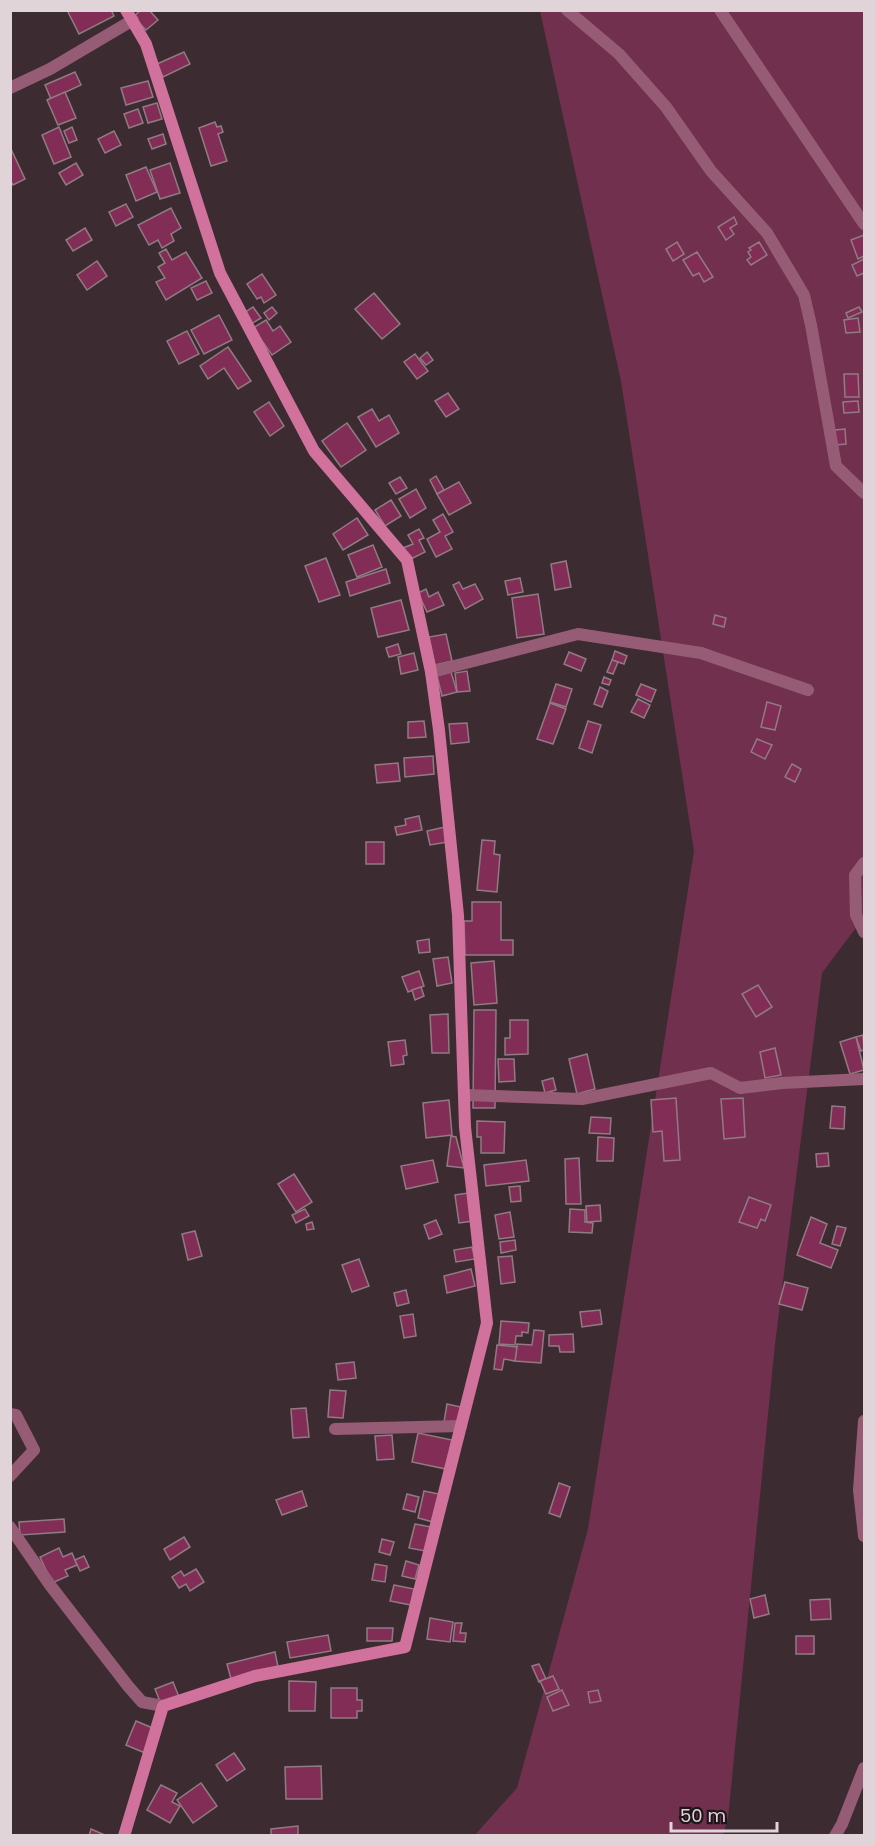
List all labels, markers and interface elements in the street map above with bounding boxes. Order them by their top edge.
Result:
scale bar [671,1795,778,1833]
text: 50 m [680,1803,726,1828]

